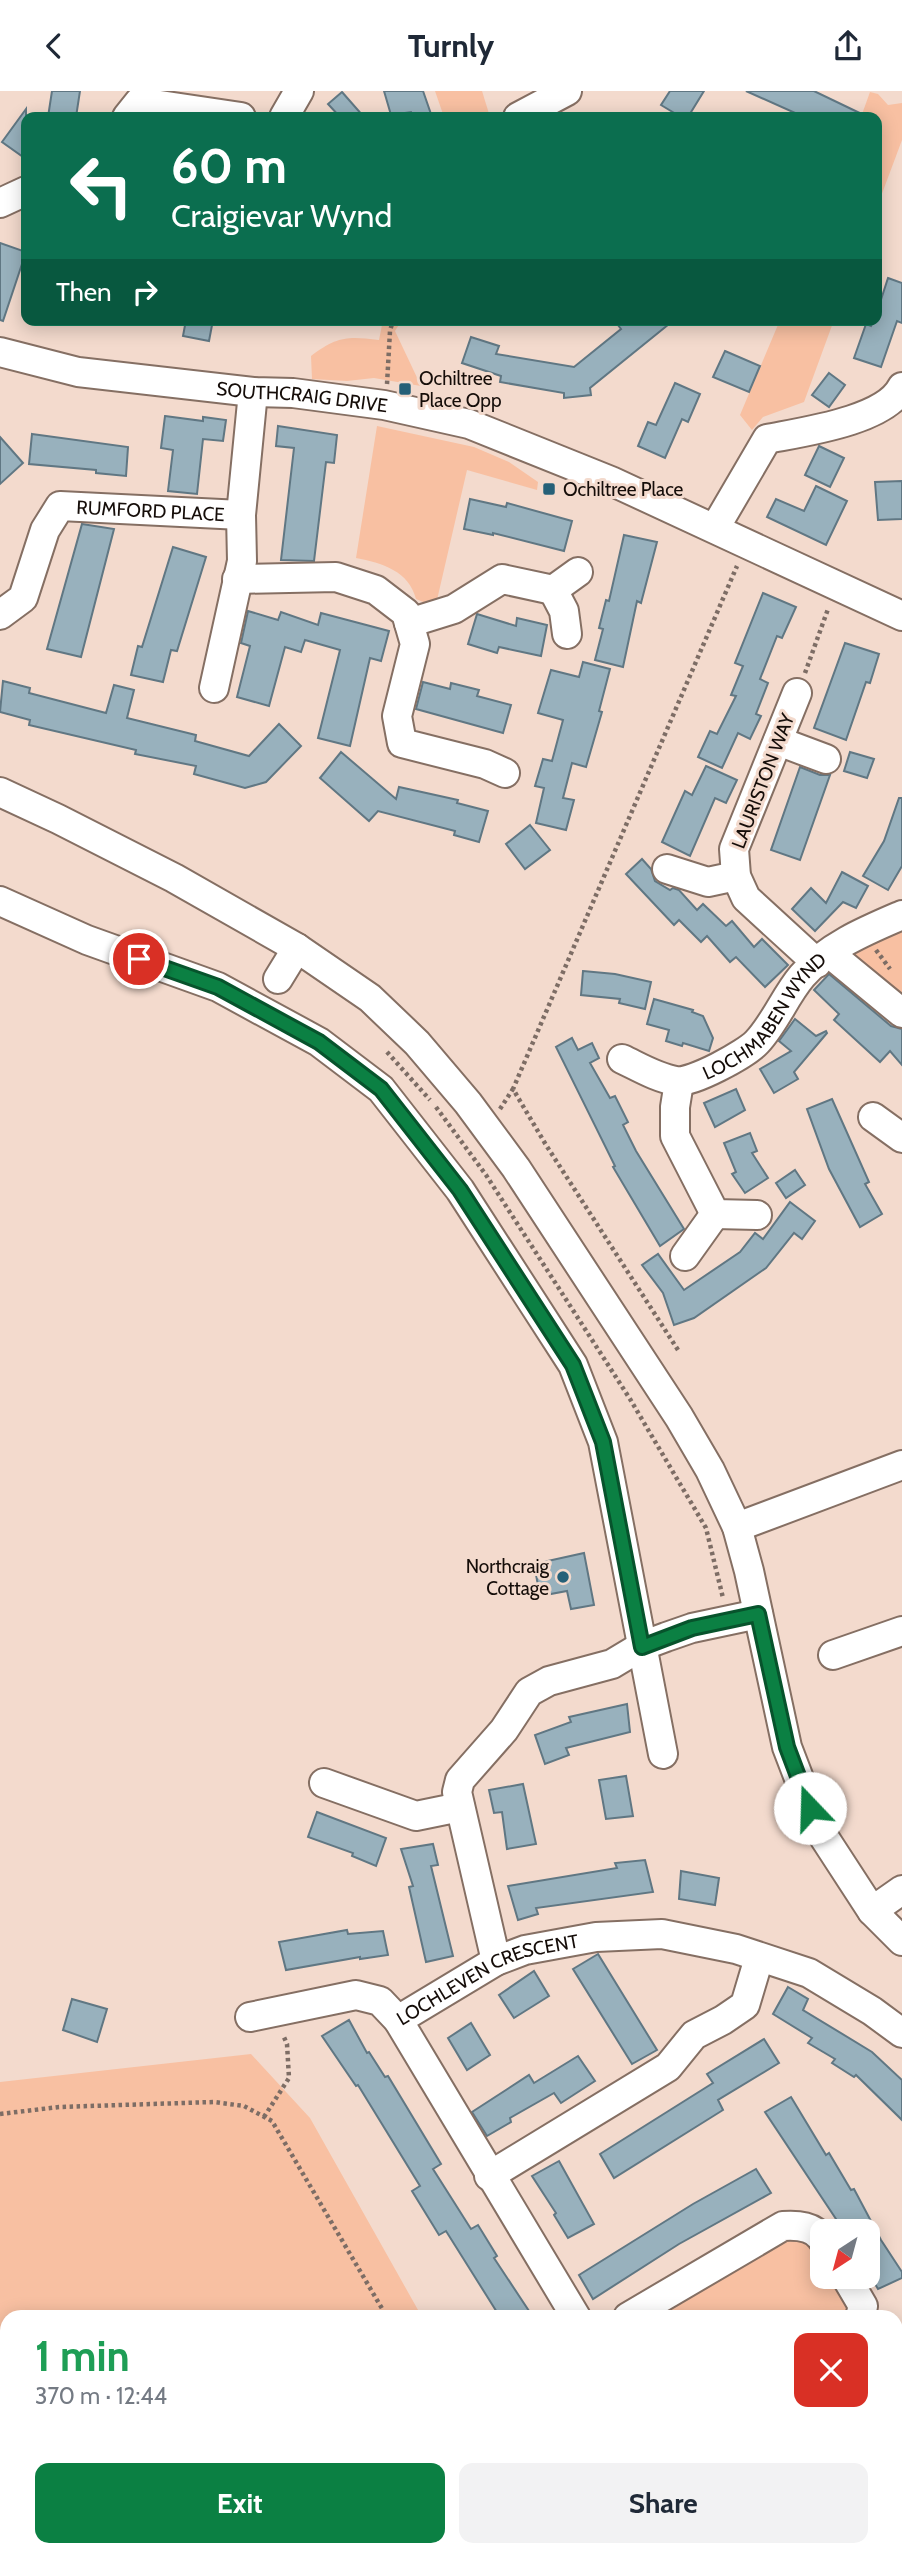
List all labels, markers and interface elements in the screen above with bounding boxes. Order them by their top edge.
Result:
text: Turnly [408,26,494,65]
icon: back [35,27,73,65]
icon: share [829,27,867,65]
text: 60 m [171,136,287,195]
icon: left [56,140,147,231]
text: Craigievar Wynd [171,196,392,235]
icon: right [126,273,164,311]
text: Then [56,276,112,308]
place label: Ochiltree Place Opp [419,367,502,412]
street label: SOUTHCRAIG DRIVE [215,376,389,417]
marker: Ochiltree Place Opp [397,381,413,397]
place label: Ochiltree Place [563,478,684,501]
marker: Ochiltree Place [541,481,557,497]
street label: RUMFORD PLACE [76,495,225,526]
street label: LAURISTON WAY [727,710,799,852]
pin [109,929,169,989]
icon: arrive [120,940,158,978]
street label: LOCHMABEN WYND [699,947,831,1084]
place label: Northcraig Cottage [466,1555,550,1600]
marker: Northcraig Cottage [555,1569,571,1585]
position arrow [773,1771,847,1845]
street label: LOCHLEVEN CRESCENT [392,1929,580,2030]
north arrow [810,2219,880,2289]
map controls [810,2219,880,2289]
text: 1 min [35,2330,130,2382]
button: close [794,2333,868,2407]
text: 370 m · 12:44 [35,2382,167,2410]
button: Exit [35,2463,445,2543]
button: Share [459,2463,868,2543]

